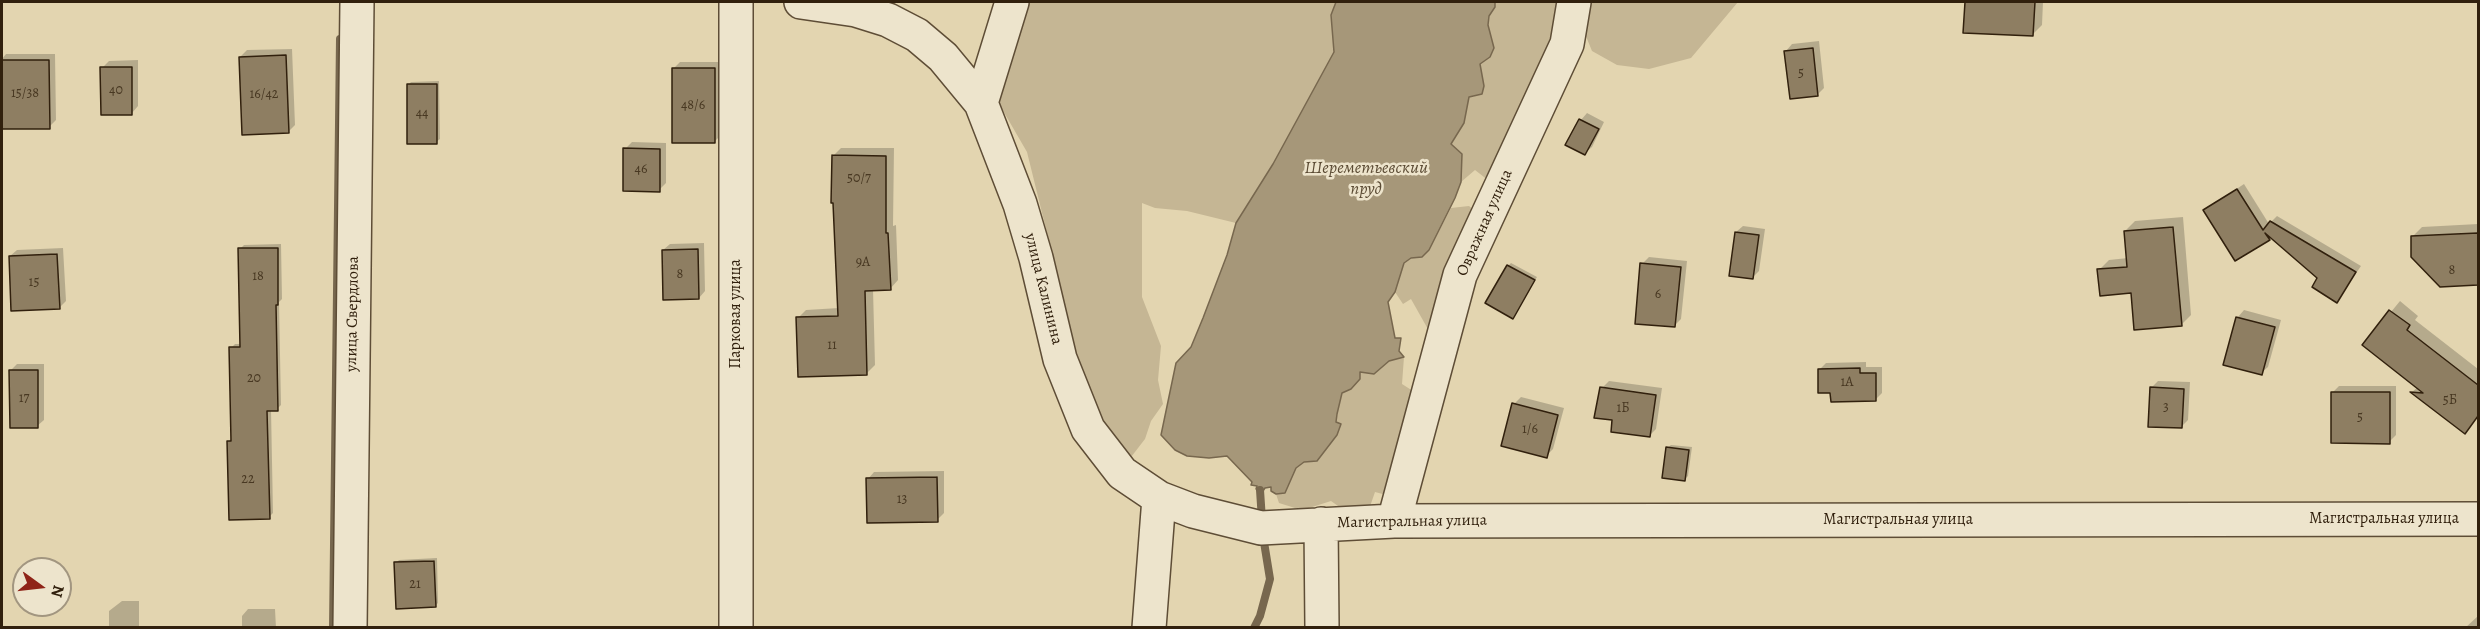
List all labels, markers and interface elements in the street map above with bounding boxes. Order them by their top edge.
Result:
house number: 5 [1798,66,1804,82]
house number: 40 [109,83,123,99]
house number: 15/38 [11,86,39,102]
house number: 16/42 [250,87,278,103]
house number: 48/6 [681,98,705,114]
house number: 44 [416,106,428,122]
water label: Шереметьевский пруд [1304,158,1428,201]
house number: 46 [635,162,647,178]
street label: Овражная улица [1453,167,1517,279]
house number: 50/7 [847,171,871,187]
street label: улица Калинина [1020,231,1066,347]
house number: 9А [856,255,870,271]
street label: улица Свердлова [342,256,364,372]
street label: Парковая улица [726,259,746,369]
house number: 8 [2449,263,2455,279]
house number: 8 [677,267,683,283]
house number: 18 [252,269,264,285]
house number: 15 [29,275,39,291]
house number: 6 [1655,287,1661,303]
house number: 11 [827,338,837,354]
house number: 20 [247,371,261,387]
house number: 1А [1841,375,1853,391]
house number: 17 [19,391,29,407]
house number: 5Б [2443,393,2457,409]
house number: 3 [2163,400,2169,416]
house number: 1Б [1616,401,1630,417]
house number: 5 [2357,410,2363,426]
house number: 1/6 [1522,422,1538,438]
house number: 22 [241,472,255,488]
house number: 13 [897,492,907,508]
street label: Магистральная улица [2309,509,2459,529]
street label: Магистральная улица [1823,510,1973,530]
street label: Магистральная улица [1337,511,1487,533]
north arrow [12,557,72,617]
house number: 21 [409,577,421,593]
text: N [45,583,70,600]

